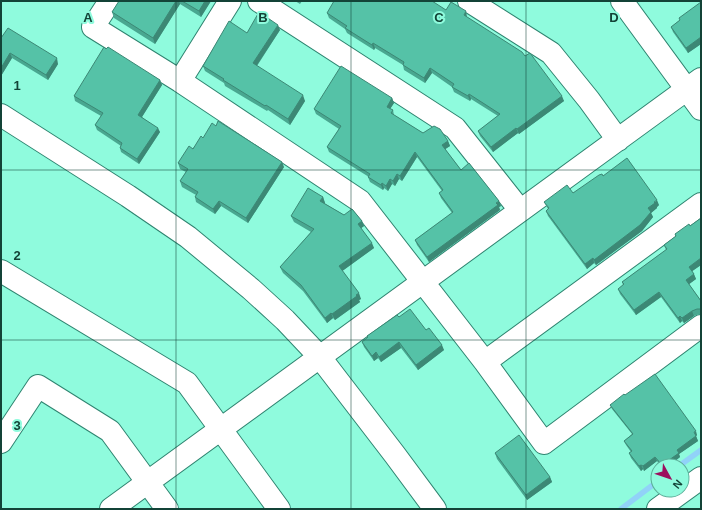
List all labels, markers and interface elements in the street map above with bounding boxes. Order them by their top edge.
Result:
text: A [83,10,93,25]
text: B [258,10,268,25]
text: C [434,10,444,25]
text: D [609,10,619,25]
text: 1 [13,78,21,93]
text: 2 [13,248,21,263]
text: 3 [13,418,21,433]
north arrow [650,458,690,498]
text: N [670,478,685,491]

